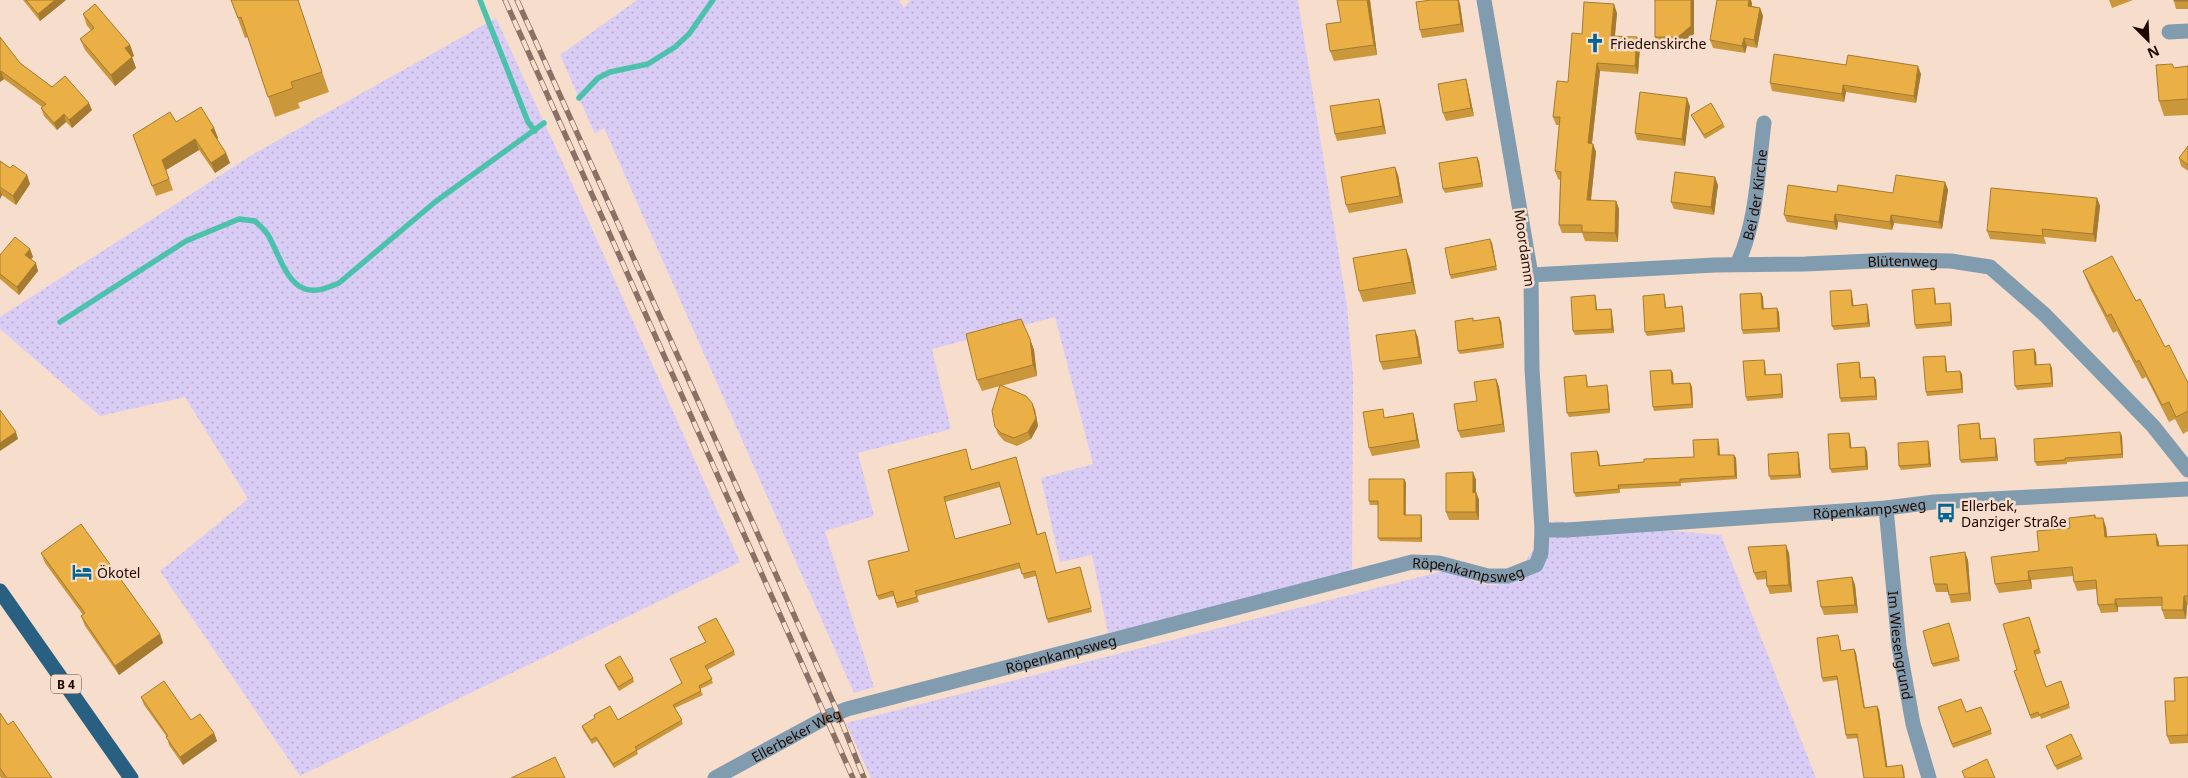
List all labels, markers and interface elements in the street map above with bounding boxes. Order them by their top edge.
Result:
north arrow [2123,15,2173,65]
church icon: Friedenskirche [1584,32,1606,54]
place label: Friedenskirche [1610,34,1706,53]
text: N [2144,41,2163,63]
street label: Bei der Kirche [1737,148,1770,242]
street label: Moordamm [1510,208,1540,288]
street label: Blütenweg [1867,250,1938,271]
street label: Röpenkampsweg [1812,494,1927,523]
place label: Ellerbek, Danziger Straße [1961,496,2067,531]
bus stop icon: Ellerbek, Danziger Straße [1935,502,1957,524]
street label: Röpenkampsweg [1412,553,1527,586]
hotel icon: Ökotel [71,561,93,583]
place label: Ökotel [97,563,140,582]
street label: Im Wiesengrund [1884,590,1918,701]
street label: Röpenkampsweg [1003,630,1118,677]
road number: B 4 [51,674,81,694]
street label: Ellerbeker Weg [748,703,844,766]

